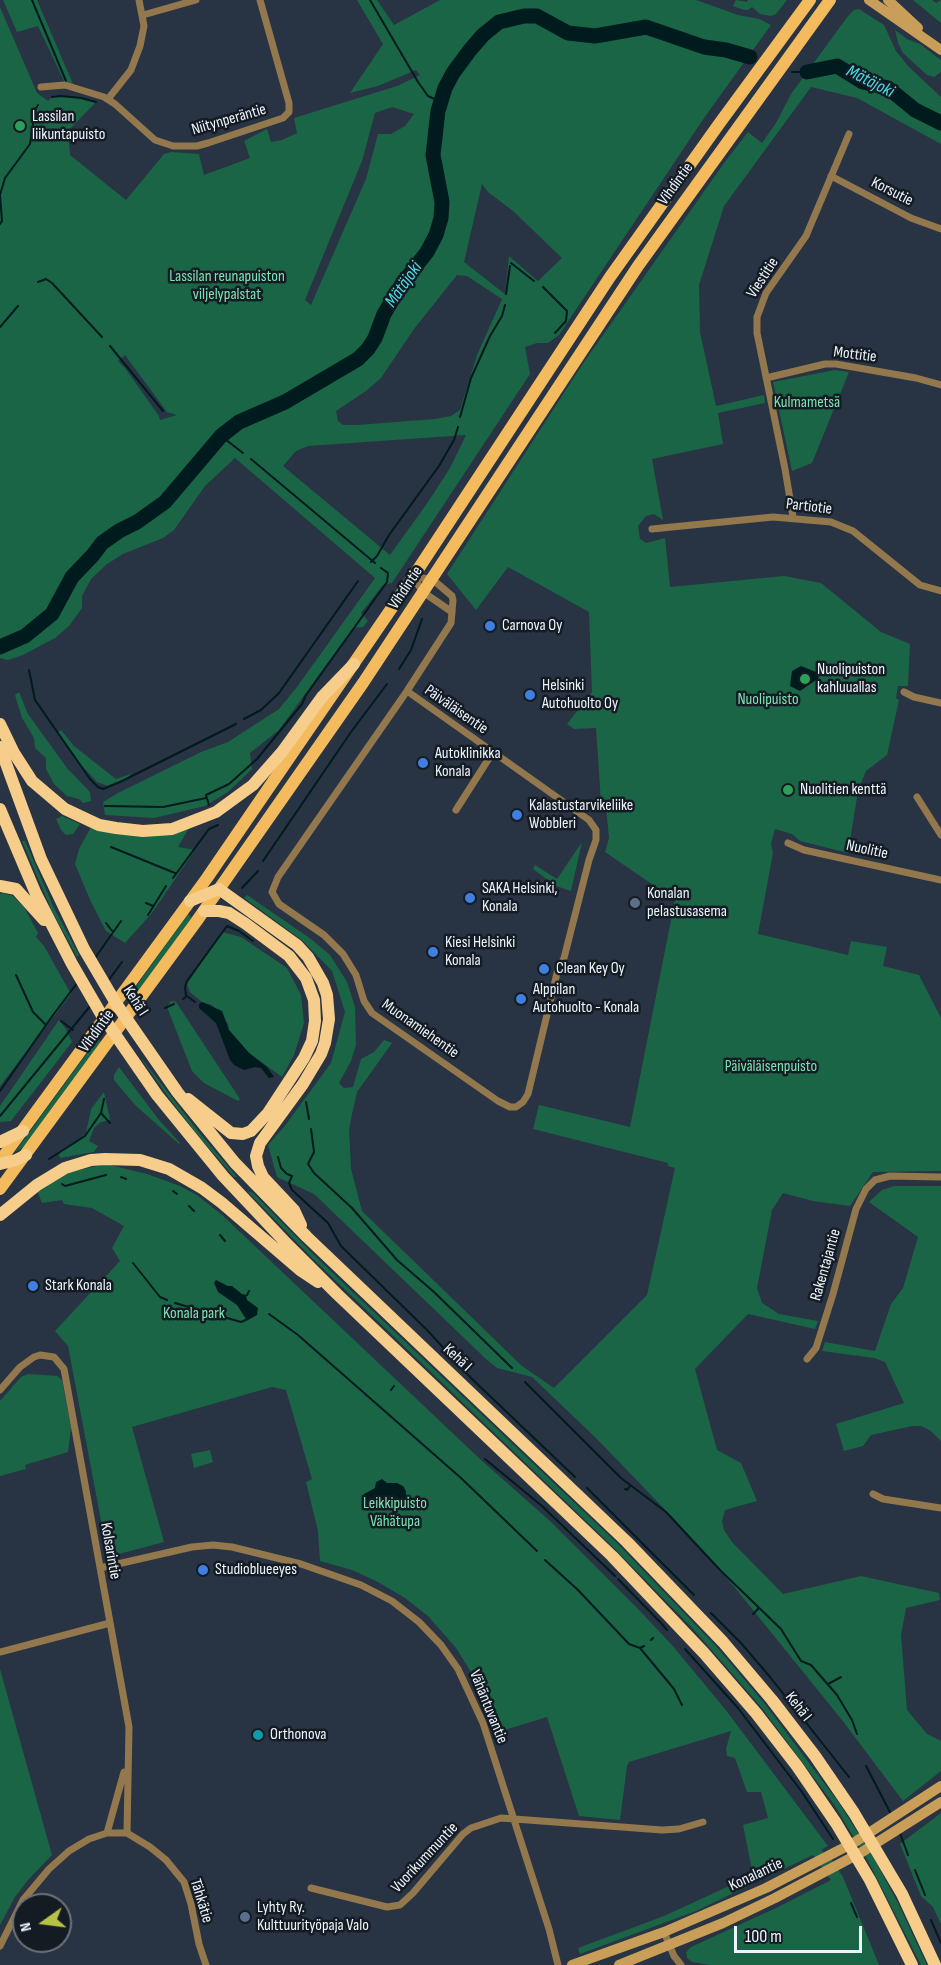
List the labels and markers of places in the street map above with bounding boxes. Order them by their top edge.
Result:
place label: Lassilan liikuntapuisto [32,107,105,145]
marker: Lassilan liikuntapuisto [13,119,27,133]
place label: Carnova Oy [502,616,562,636]
marker: Carnova Oy [483,619,497,633]
place label: Nuolipuiston kahluuallas [817,660,885,698]
marker: Nuolipuiston kahluuallas [798,672,812,686]
place label: Helsinki Autohuolto Oy [542,676,618,714]
marker: Helsinki Autohuolto Oy [523,688,537,702]
place label: Autoklinikka Konala [435,744,501,782]
marker: Autoklinikka Konala [416,756,430,770]
place label: Nuolitien kenttä [800,780,887,800]
marker: Nuolitien kenttä [781,783,795,797]
place label: Kalastustarvikeliike Wobbleri [529,796,633,834]
marker: Kalastustarvikeliike Wobbleri [510,808,524,822]
place label: SAKA Helsinki, Konala [482,879,558,917]
place label: Konalan pelastusasema [647,884,727,922]
marker: SAKA Helsinki, Konala [463,891,477,905]
marker: Konalan pelastusasema [628,896,642,910]
place label: Kiesi Helsinki Konala [445,933,515,971]
marker: Kiesi Helsinki Konala [426,945,440,959]
place label: Clean Key Oy [556,959,625,979]
marker: Clean Key Oy [537,962,551,976]
place label: Alppilan Autohuolto - Konala [533,980,639,1018]
marker: Alppilan Autohuolto - Konala [514,992,528,1006]
place label: Stark Konala [45,1276,112,1296]
marker: Stark Konala [26,1279,40,1293]
place label: Studioblueeyes [215,1560,297,1580]
marker: Studioblueeyes [196,1563,210,1577]
place label: Orthonova [270,1725,327,1745]
marker: Orthonova [251,1728,265,1742]
place label: Lyhty Ry. Kulttuurityöpaja Valo [257,1898,369,1936]
marker: Lyhty Ry. Kulttuurityöpaja Valo [238,1910,252,1924]

